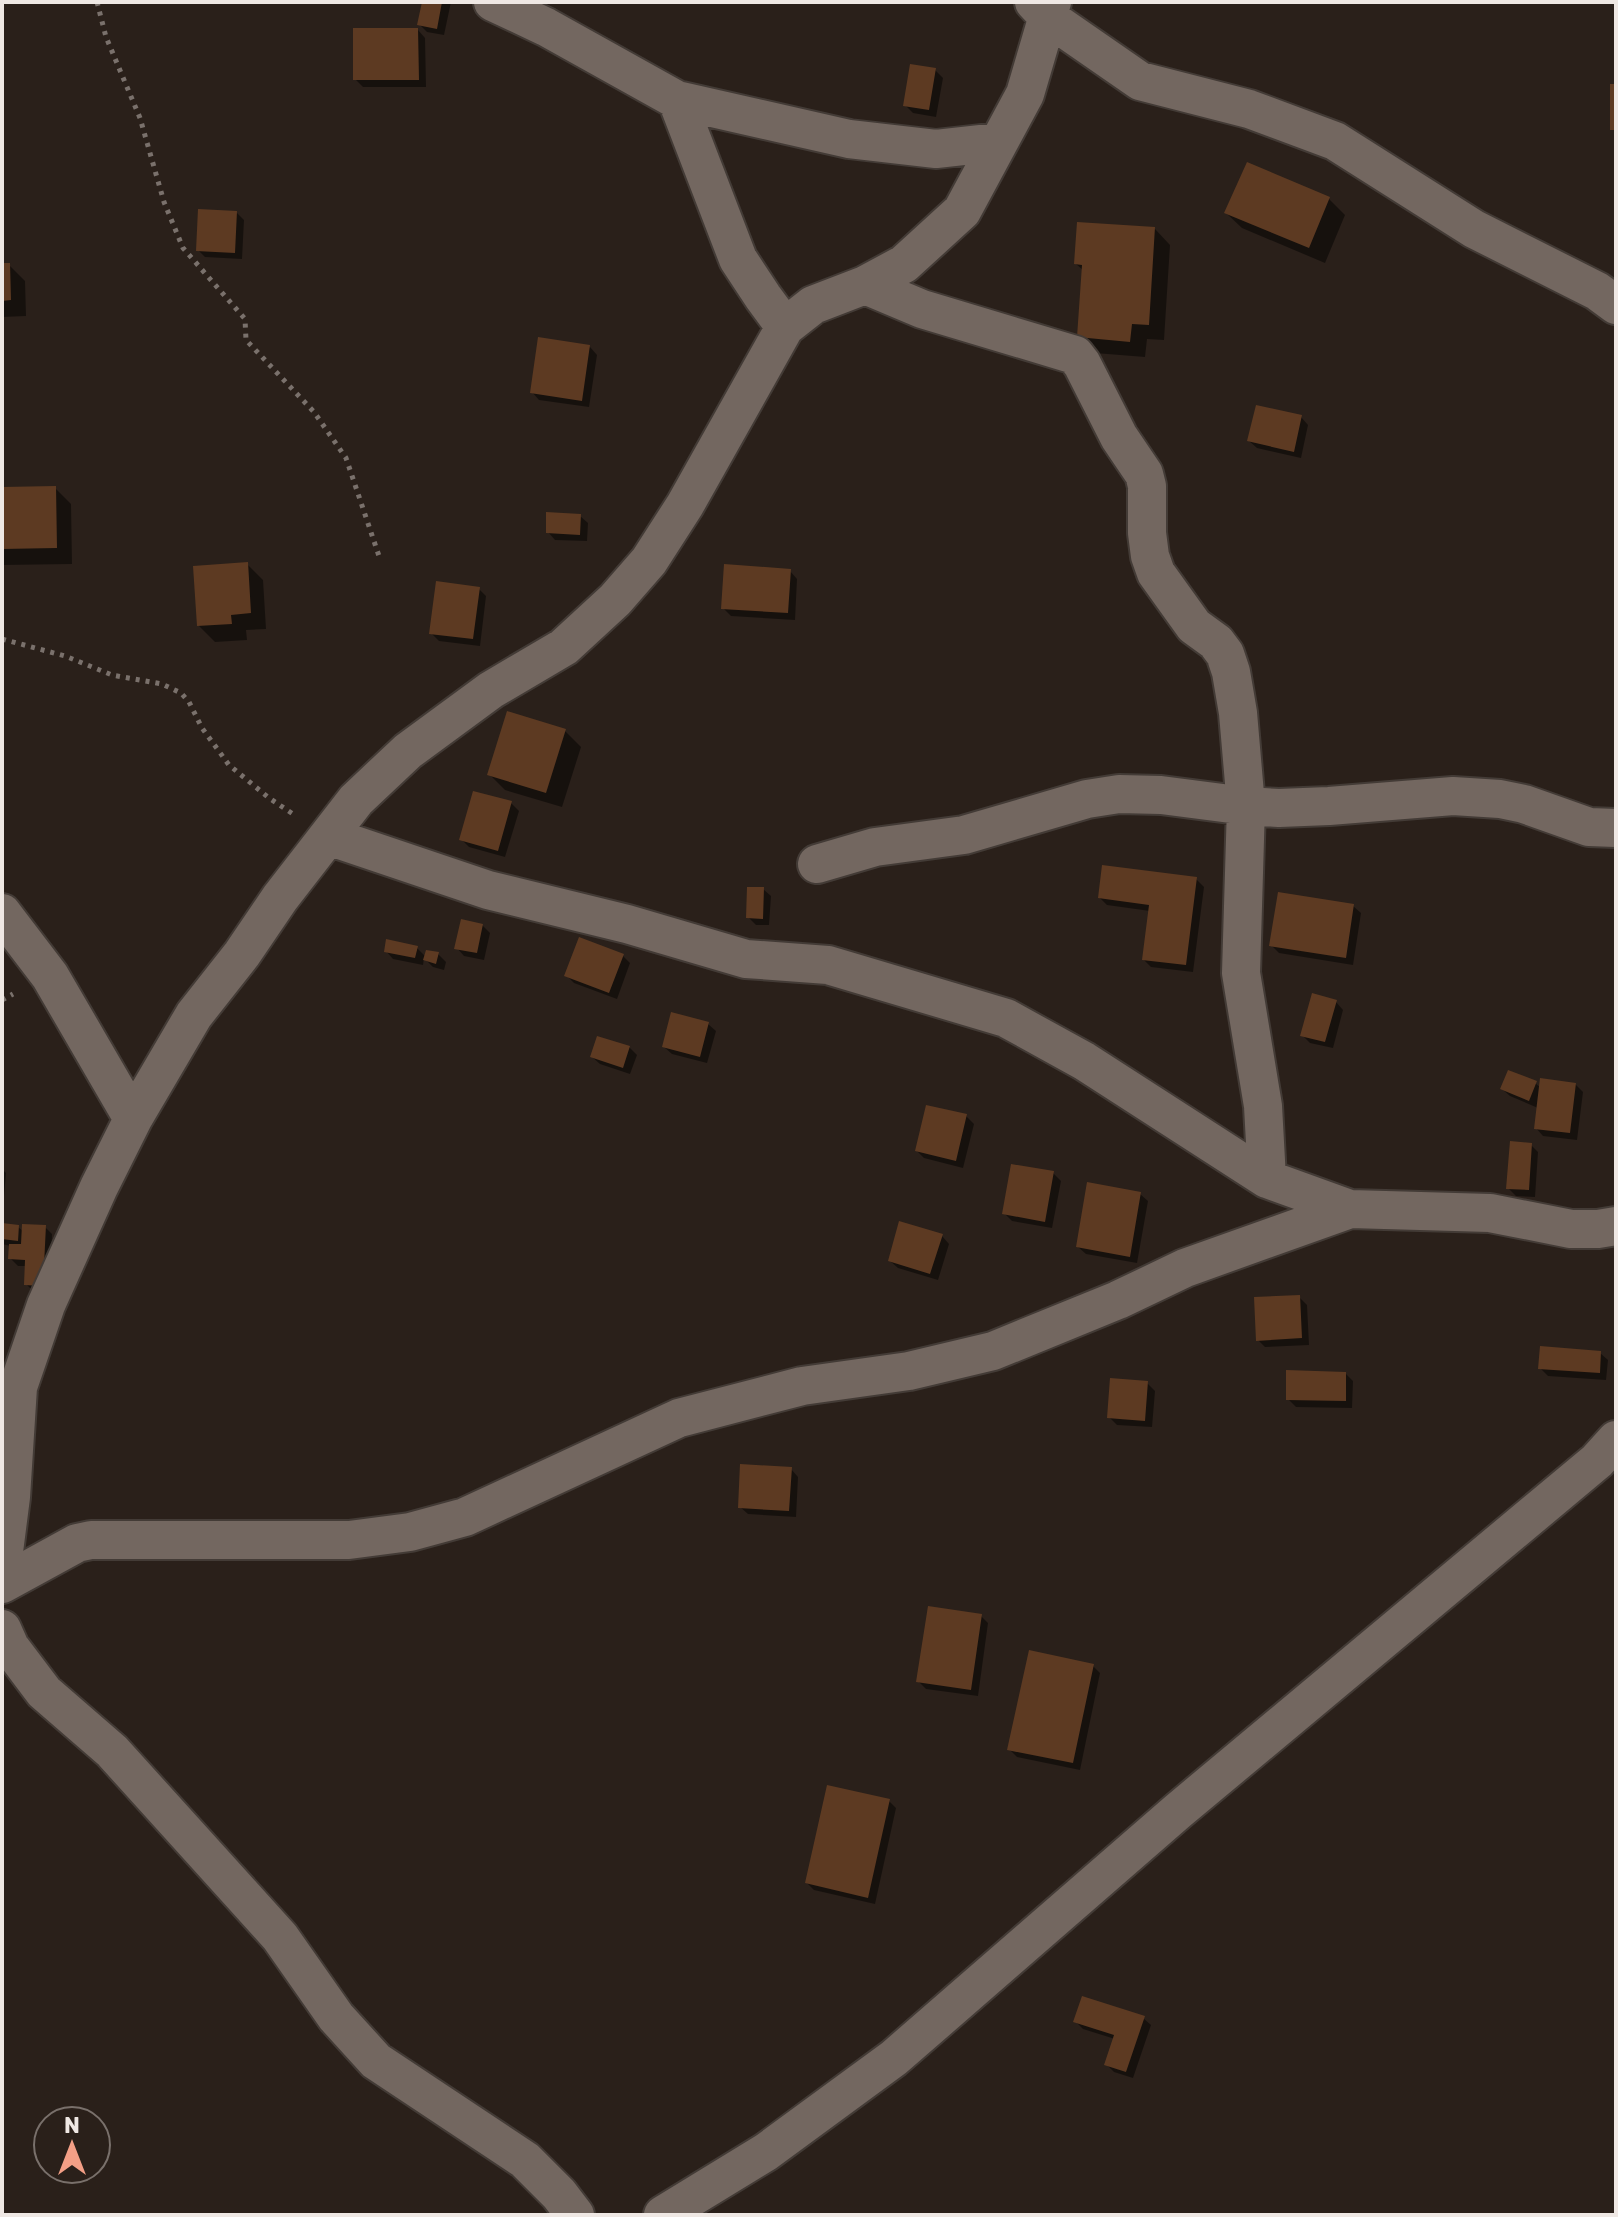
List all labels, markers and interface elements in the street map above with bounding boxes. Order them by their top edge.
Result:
north arrow [32,2105,112,2185]
text: N [64,2112,80,2139]

